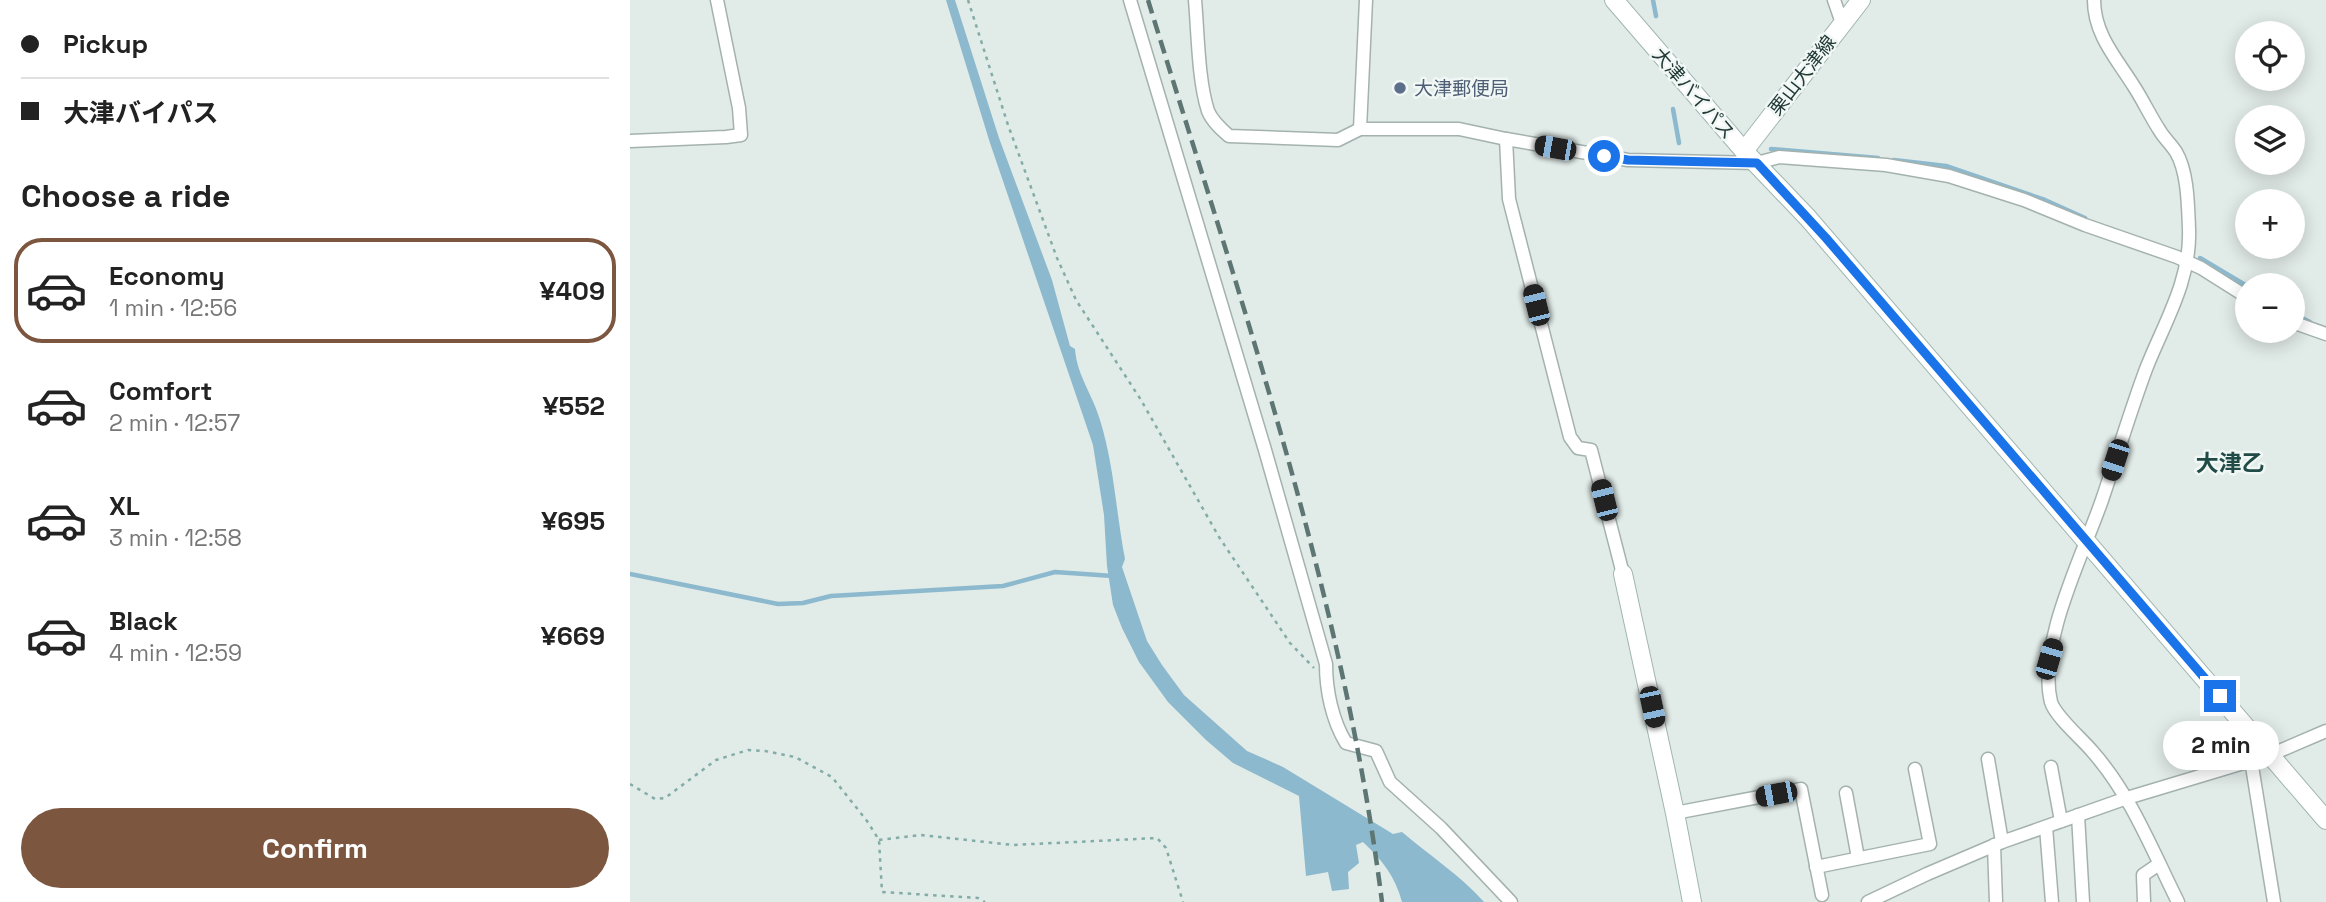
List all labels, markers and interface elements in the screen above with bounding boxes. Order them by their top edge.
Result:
map controls [2235,21,2305,343]
button: locate [2235,21,2305,91]
text: Pickup [63,27,148,61]
street label: 栗山大津線 [1763,30,1841,120]
street label: 大津バイパス [1647,42,1740,144]
place label: 大津郵便局 [1414,76,1509,101]
marker: 大津郵便局 [1392,80,1408,96]
text: 大津バイパス [63,96,218,130]
button: layers [2235,105,2305,175]
car [1533,134,1578,162]
route start [1588,140,1620,172]
text: Choose a ride [21,176,231,216]
button: + [2235,189,2305,259]
icon: car [25,259,88,322]
text: Economy [109,259,225,293]
button: − [2235,273,2305,343]
text: ¥409 [539,274,605,308]
car [1521,282,1552,328]
text: 1 min · 12:56 [109,293,237,323]
icon: car [25,374,88,437]
text: Comfort [109,374,212,408]
text: ¥552 [542,389,605,423]
text: 2 min · 12:57 [109,408,240,438]
car [2099,437,2132,483]
district label: 大津乙 [2196,448,2265,478]
car [1589,477,1620,523]
icon: car [25,489,88,552]
text: XL [109,489,140,523]
text: ¥695 [541,504,605,538]
text: 3 min · 12:58 [109,523,242,553]
icon: car [25,604,88,667]
text: Black [109,604,178,638]
text: ¥669 [541,619,605,653]
car [2034,636,2065,682]
text: 4 min · 12:59 [109,638,242,668]
route end [2204,680,2236,712]
car [1638,684,1667,730]
callout: 2 min [2162,720,2278,770]
text: 2 min [2191,730,2251,760]
car [1754,780,1799,808]
button: Confirm [21,808,609,888]

